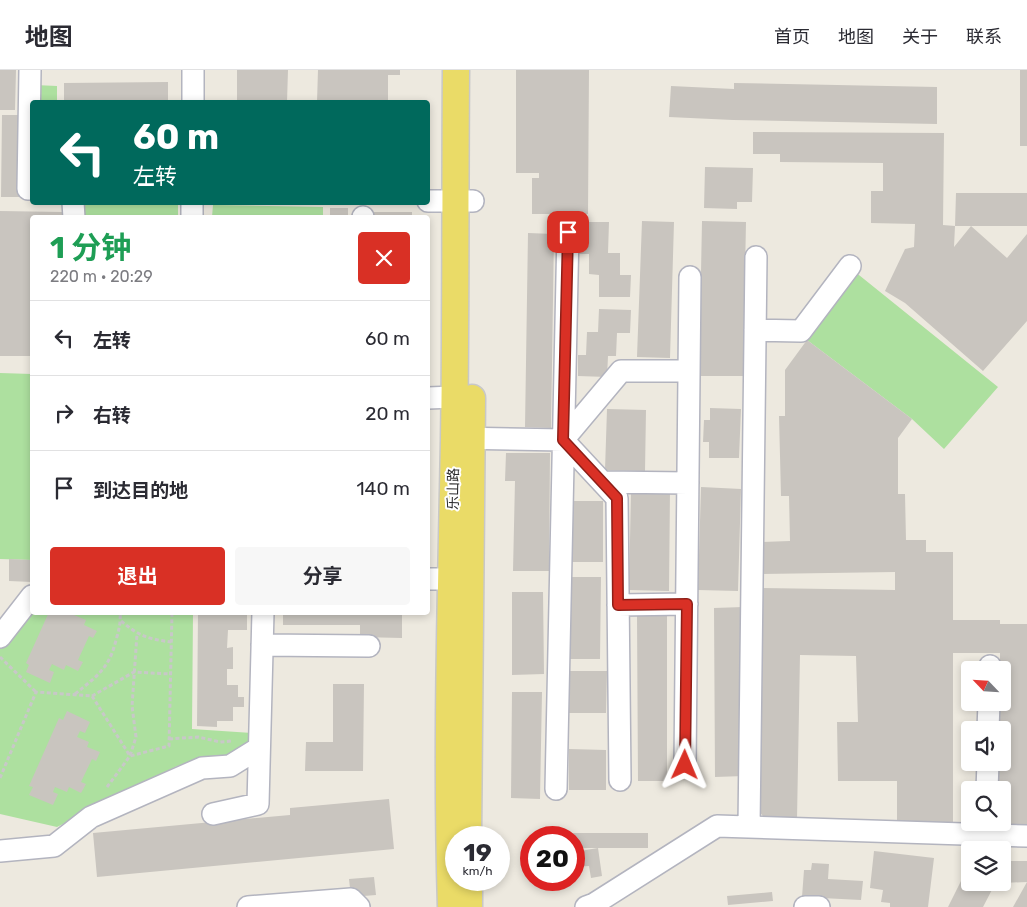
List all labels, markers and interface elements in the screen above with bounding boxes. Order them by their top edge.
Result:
text: 地图 [25,23,73,51]
text: 首页 [774,26,810,48]
text: 地图 [838,26,874,48]
text: 关于 [902,26,938,48]
text: 联系 [966,26,1002,48]
text: 60 m [133,116,219,158]
icon: left [50,120,115,185]
text: 左转 [133,163,177,190]
pin [547,211,589,253]
icon: arrive [554,218,582,246]
text: 1 分钟 [50,230,131,266]
button: close [358,232,410,284]
text: 220 m · 20:29 [50,267,153,286]
icon: left [50,324,78,352]
text: 60 m [365,327,410,350]
text: 左转 [93,329,131,352]
icon: right [50,399,78,427]
text: 20 m [365,402,410,425]
text: 右转 [93,404,131,427]
street label: 乐山路 [445,468,462,510]
icon: arrive [50,474,78,502]
text: 140 m [356,477,410,500]
text: 到达目的地 [93,479,188,502]
button: 退出 [50,547,225,605]
button: 分享 [235,547,410,605]
north arrow [961,661,1011,711]
map controls [961,661,1011,891]
button: sound [961,721,1011,771]
position arrow [658,738,710,790]
button: search [961,781,1011,831]
speed limit sign: 20 [520,826,585,891]
text: 19 [463,838,492,867]
button: layers [961,841,1011,891]
text: km/h [463,864,492,878]

